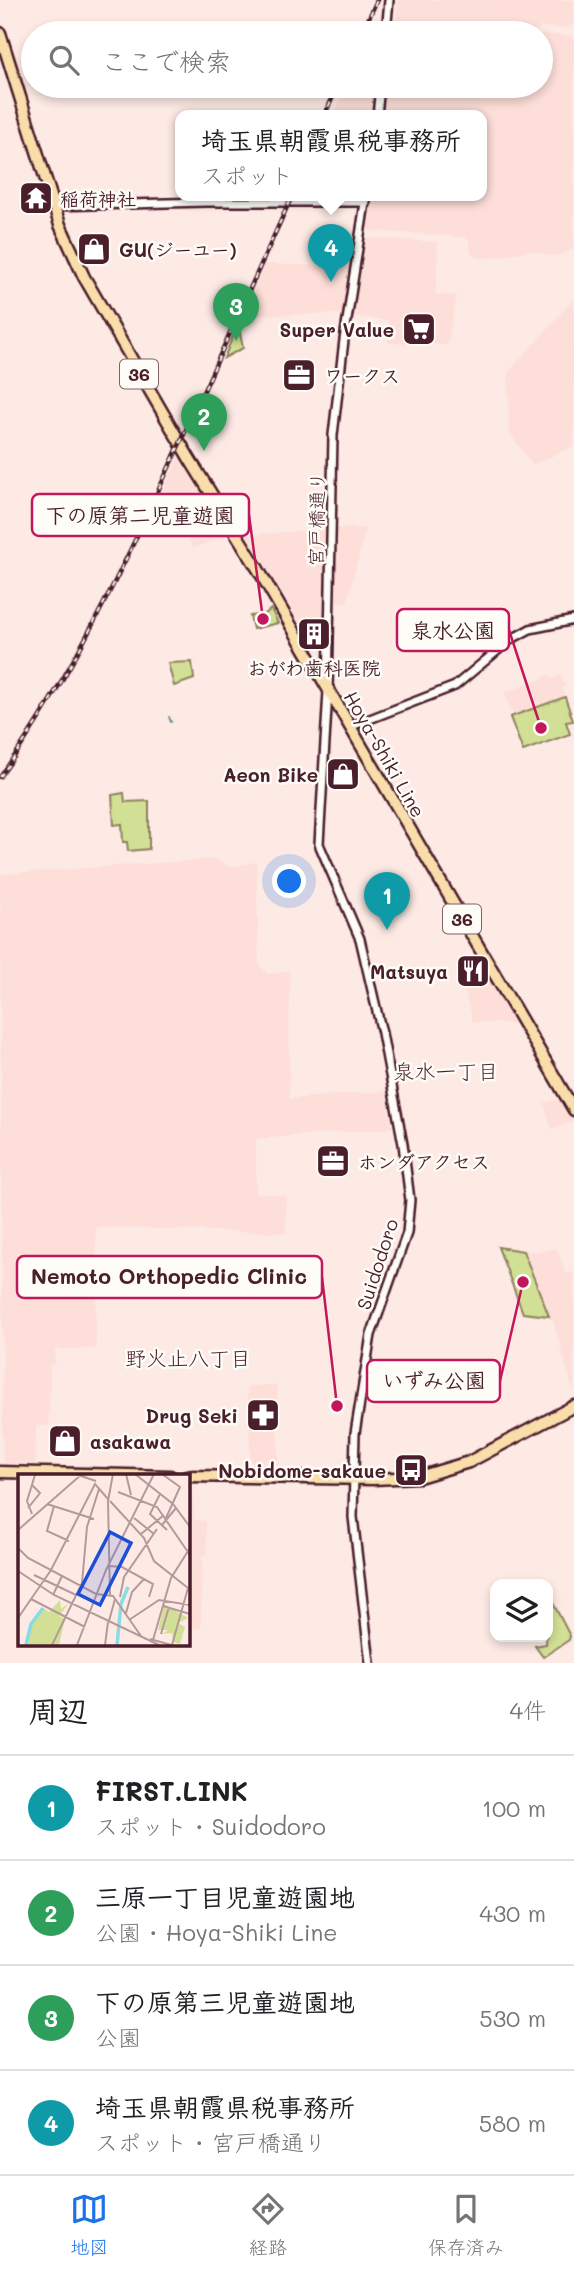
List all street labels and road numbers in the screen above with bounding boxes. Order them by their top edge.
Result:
road number: 36 [120,360,158,388]
street label: 宮戸橋通り [303,471,329,567]
street label: Hoya-Shiki Line [339,686,431,822]
road number: 36 [443,904,481,934]
street label: Suidodoro [351,1215,403,1313]

